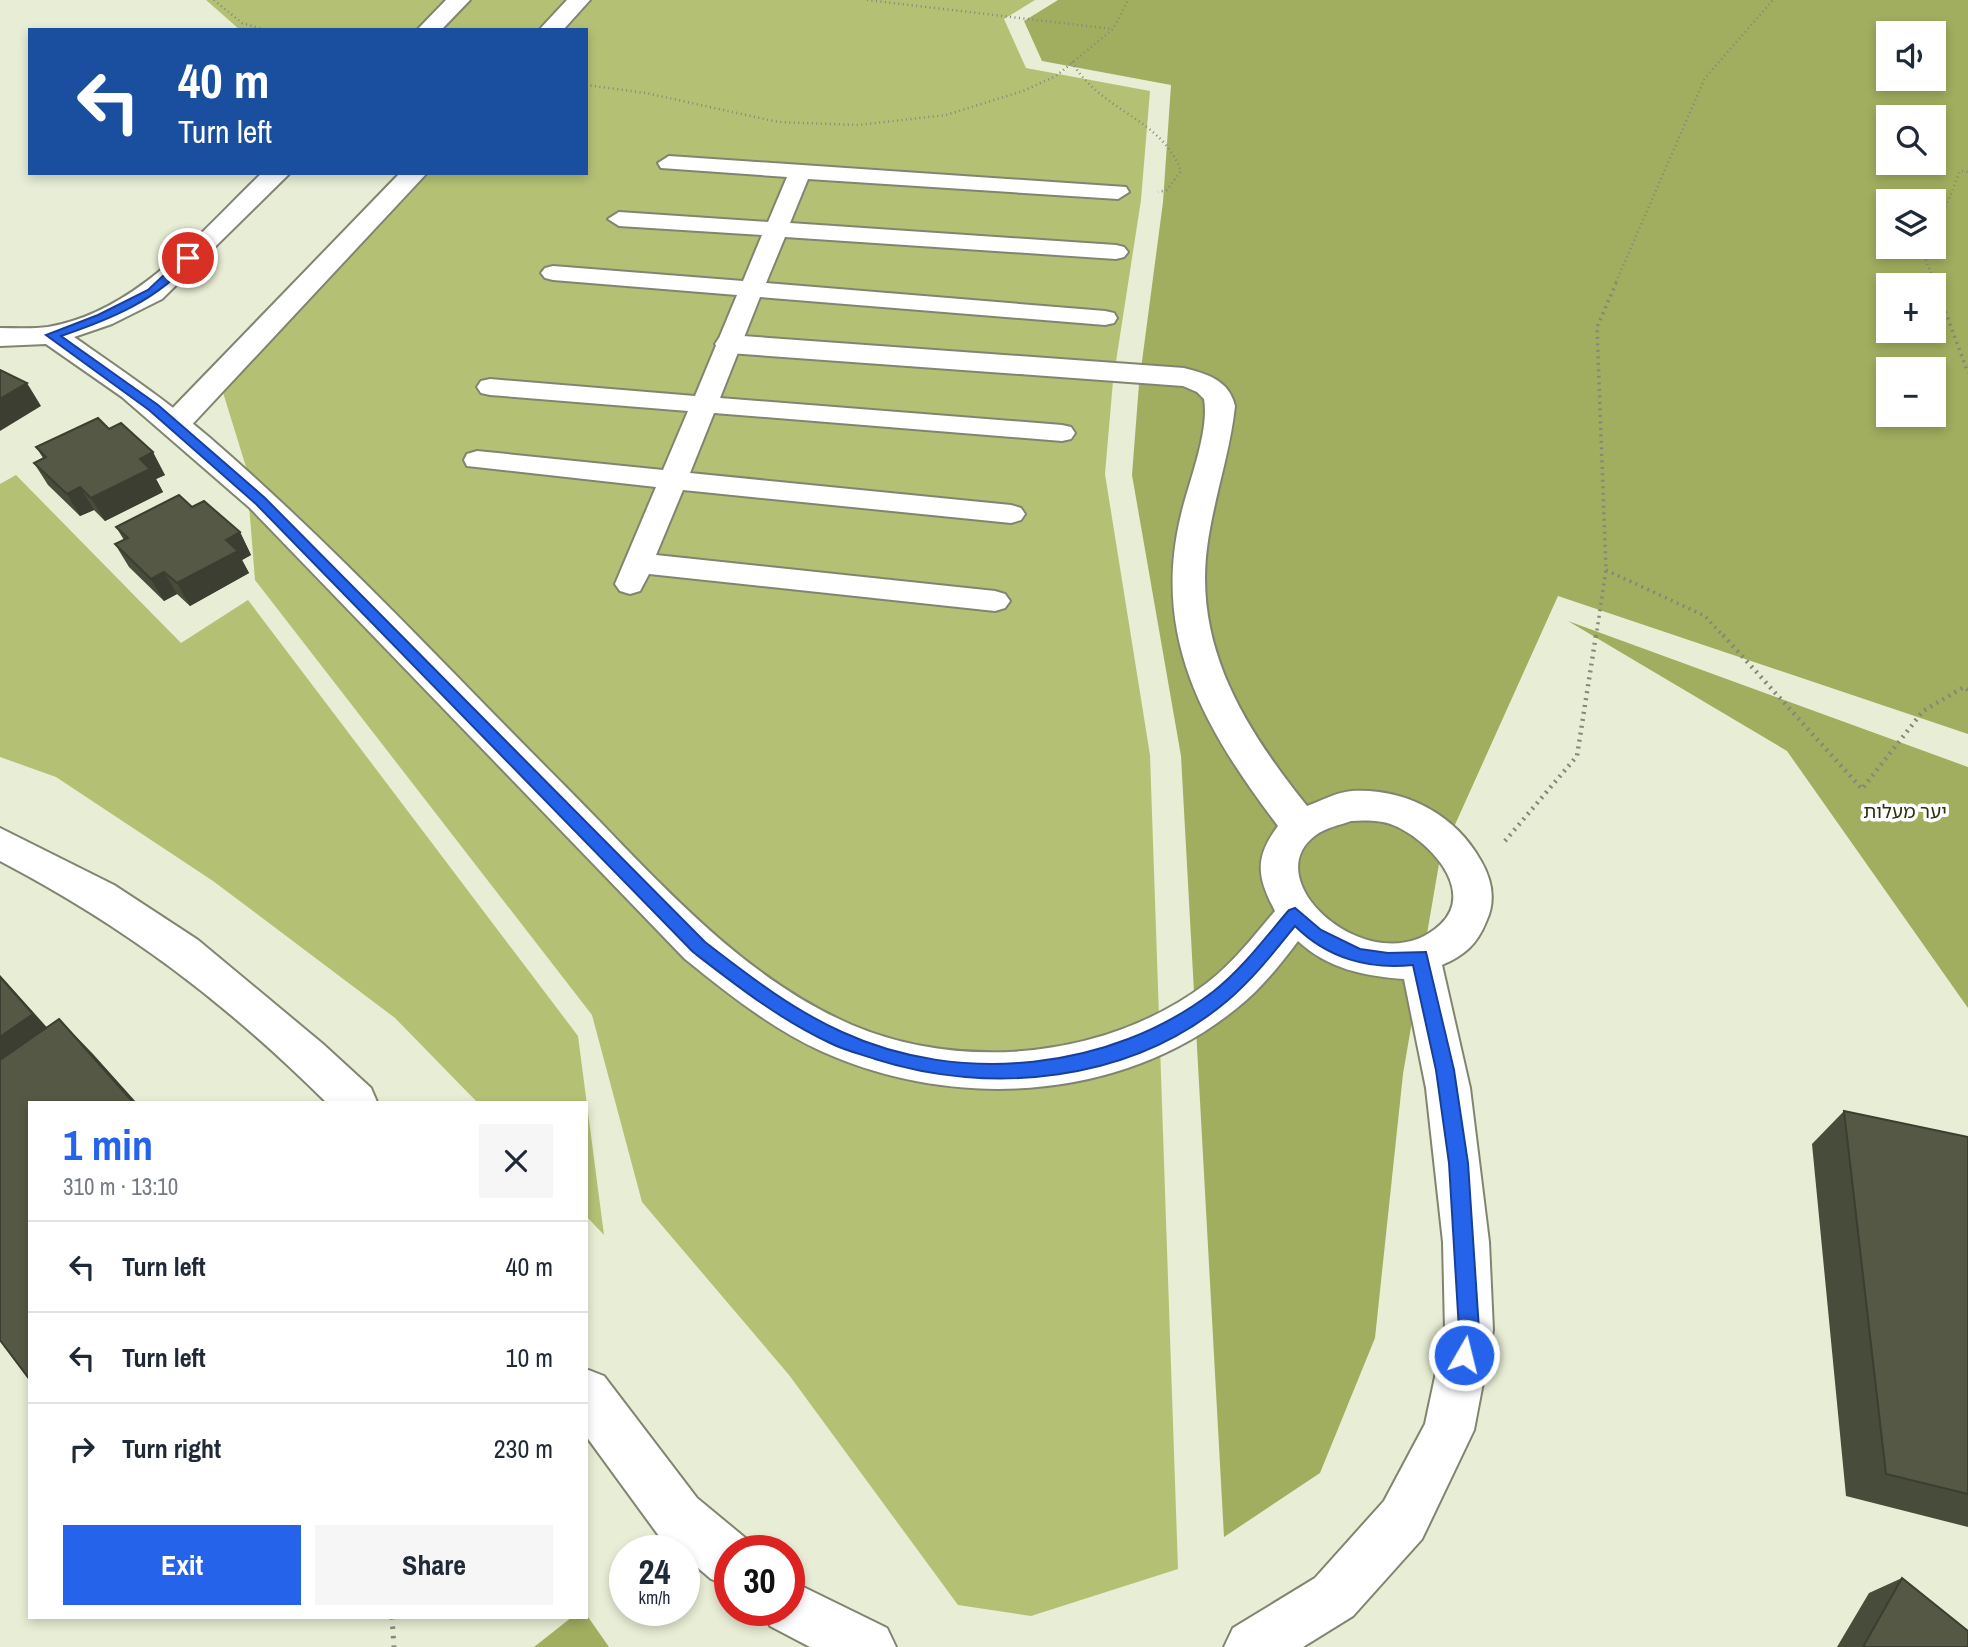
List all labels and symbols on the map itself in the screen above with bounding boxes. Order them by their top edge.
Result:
pin [158,228,218,288]
park label: יער מעלות [1863,798,1947,824]
position arrow [1427,1318,1501,1392]
speed limit sign: 30 [714,1535,805,1626]

